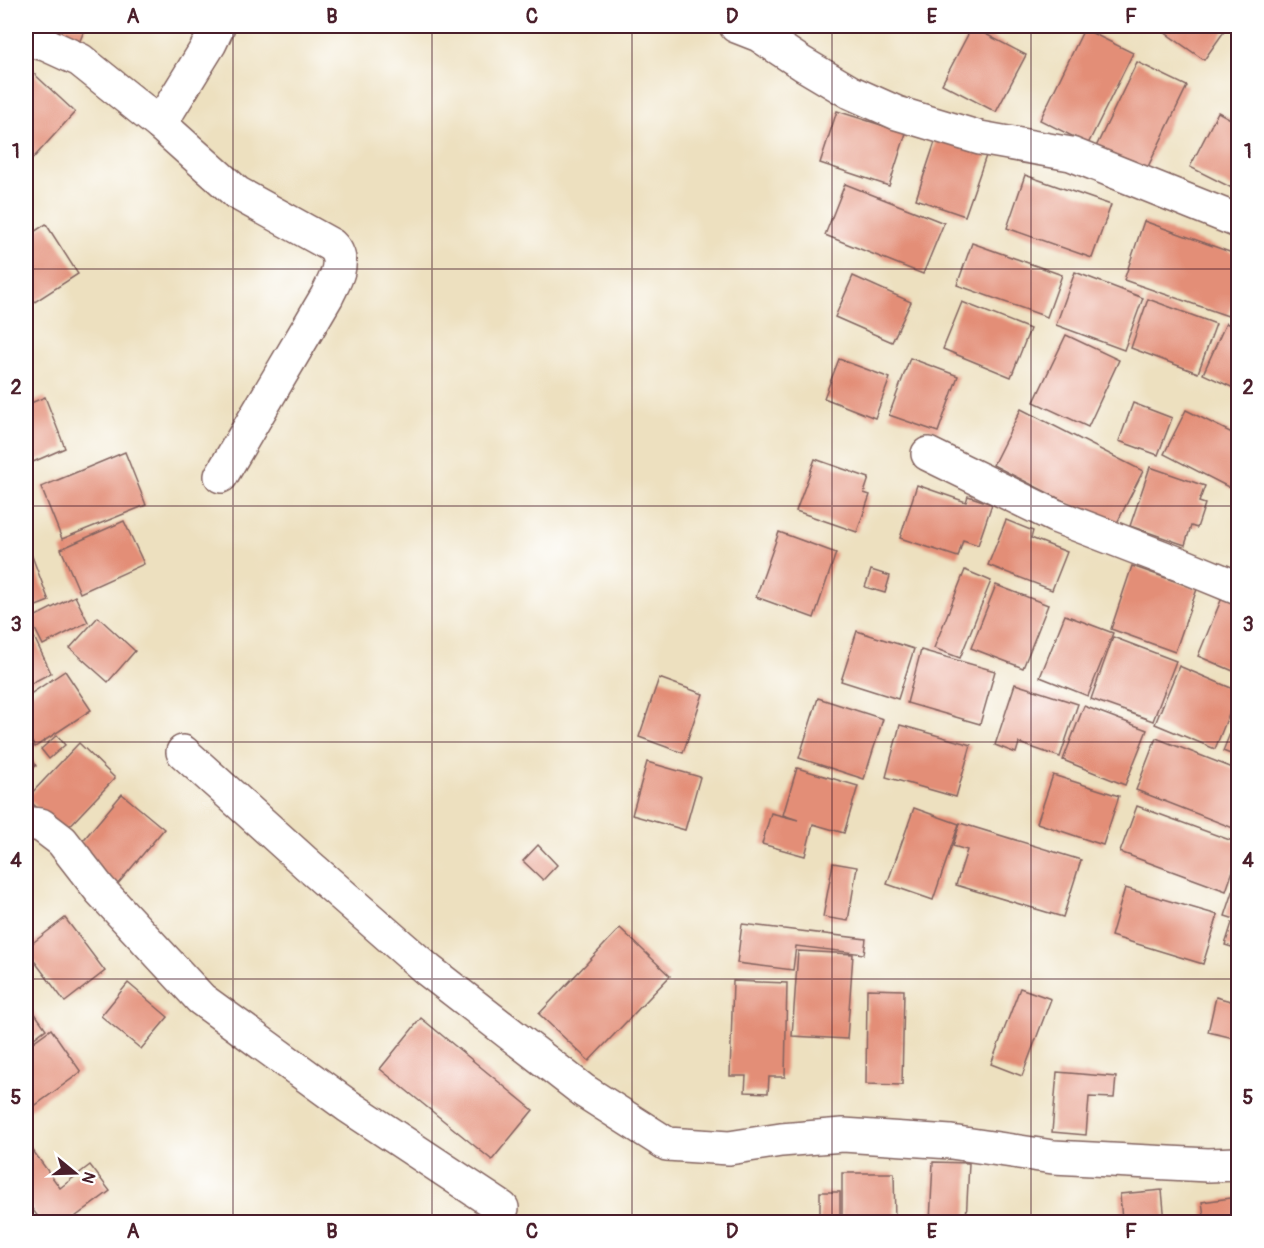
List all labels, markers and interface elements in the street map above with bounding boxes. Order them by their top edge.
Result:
text: A [127,4,140,29]
text: B [326,4,338,29]
text: C [526,4,538,29]
text: D [726,4,739,29]
text: E [927,4,938,29]
text: F [1125,4,1137,29]
text: 1 [12,139,20,164]
text: 1 [1244,139,1252,164]
text: 2 [10,375,22,400]
text: 2 [1242,375,1254,400]
text: 3 [10,612,22,637]
text: 3 [1242,612,1254,637]
text: 4 [10,848,22,873]
text: 4 [1242,848,1254,873]
text: 5 [11,1085,22,1110]
text: 5 [1243,1085,1254,1110]
north arrow [45,1143,105,1203]
text: N [77,1169,99,1186]
text: A [127,1219,140,1244]
text: B [326,1219,338,1244]
text: C [526,1219,538,1244]
text: D [726,1219,739,1244]
text: E [927,1219,938,1244]
text: F [1125,1219,1137,1244]

